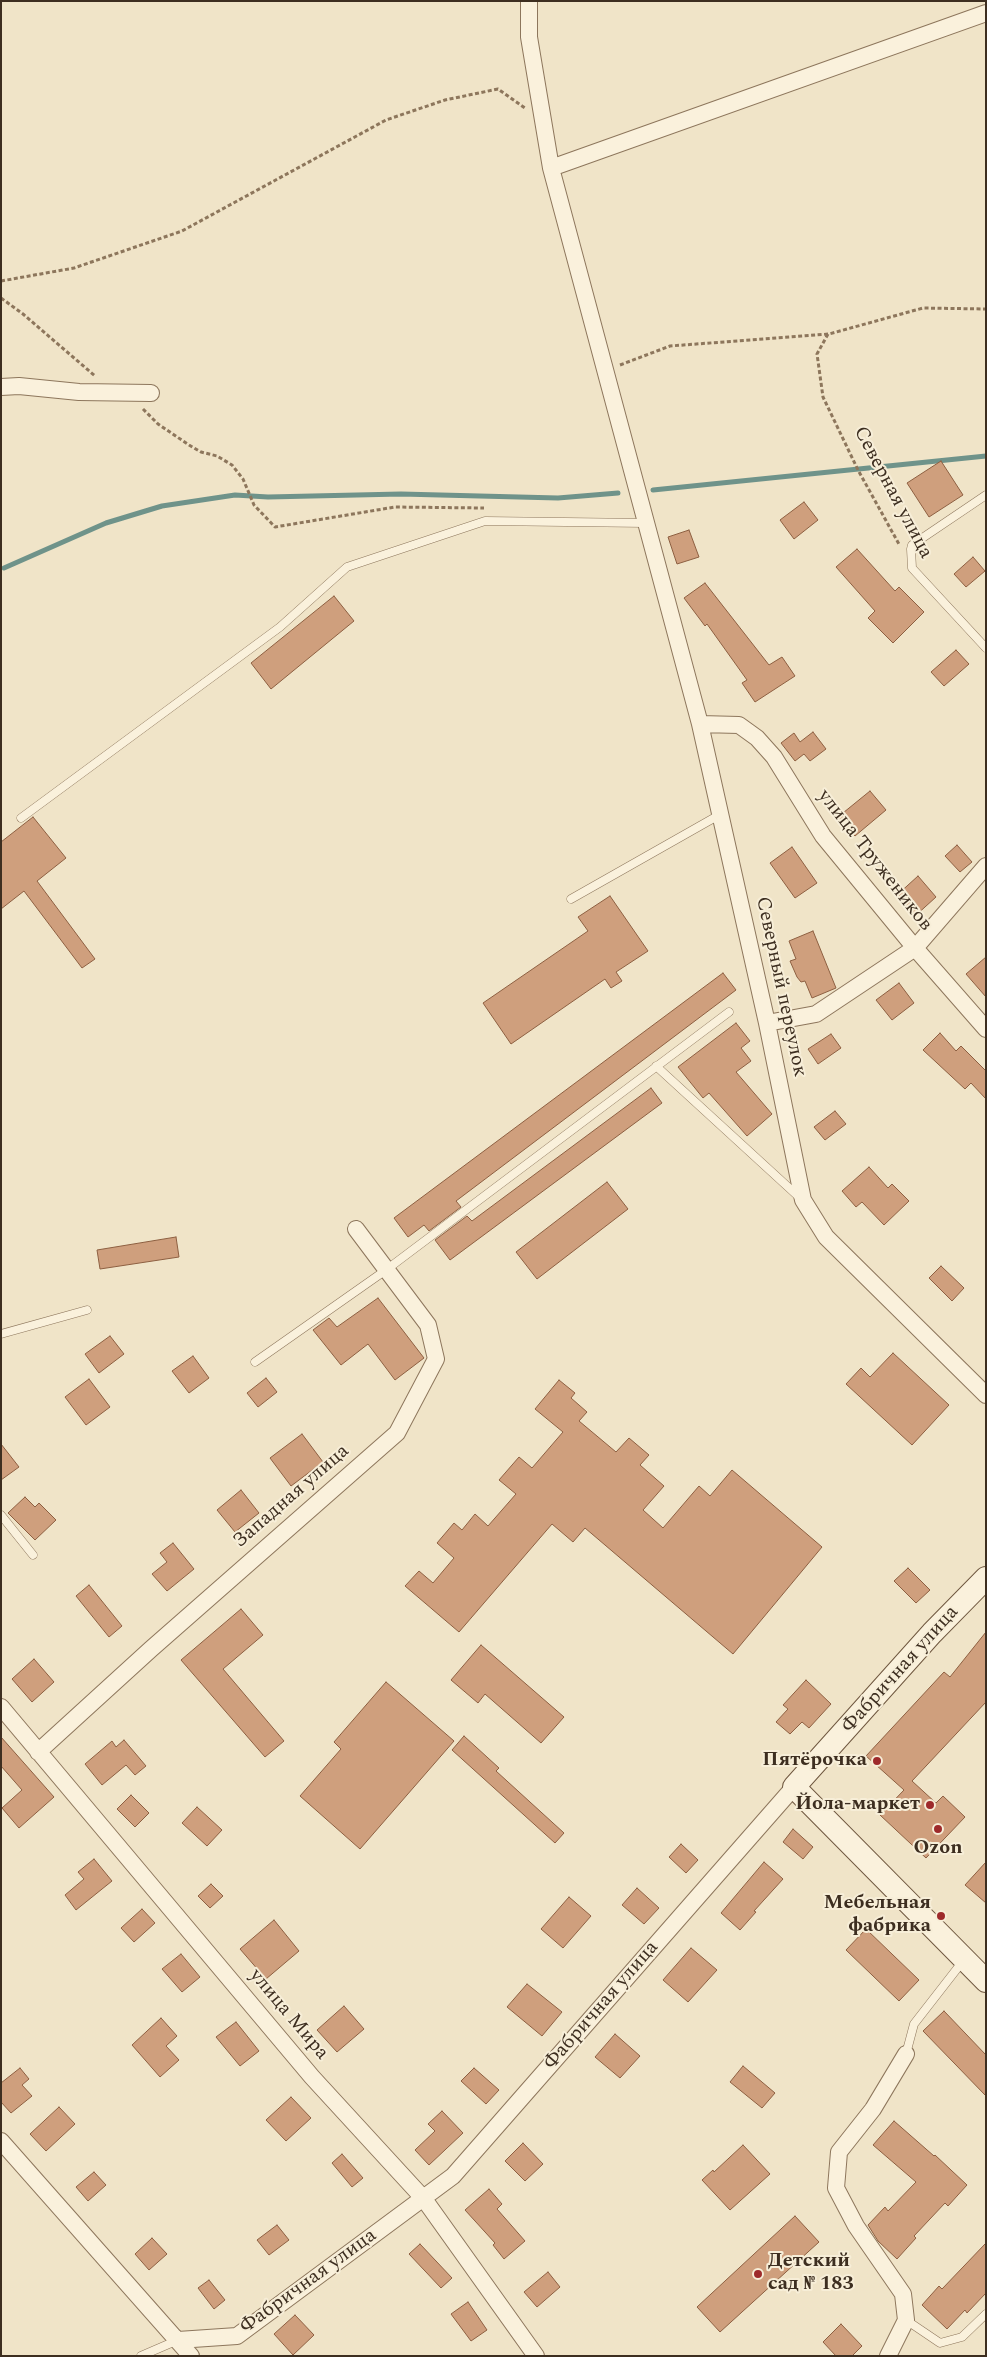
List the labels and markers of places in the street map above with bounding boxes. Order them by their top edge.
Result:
place label: Пятёрочка [762,1749,867,1773]
marker: Пятёрочка [871,1755,883,1767]
place label: Йола-маркет [795,1793,920,1817]
marker: Йола-маркет [924,1799,936,1811]
marker: Ozon [932,1823,944,1835]
place label: Ozon [913,1837,963,1861]
place label: Мебельная фабрика [824,1892,931,1939]
marker: Мебельная фабрика [935,1910,947,1922]
place label: Детский сад № 183 [768,2250,854,2297]
marker: Детский сад № 183 [752,2268,764,2280]

